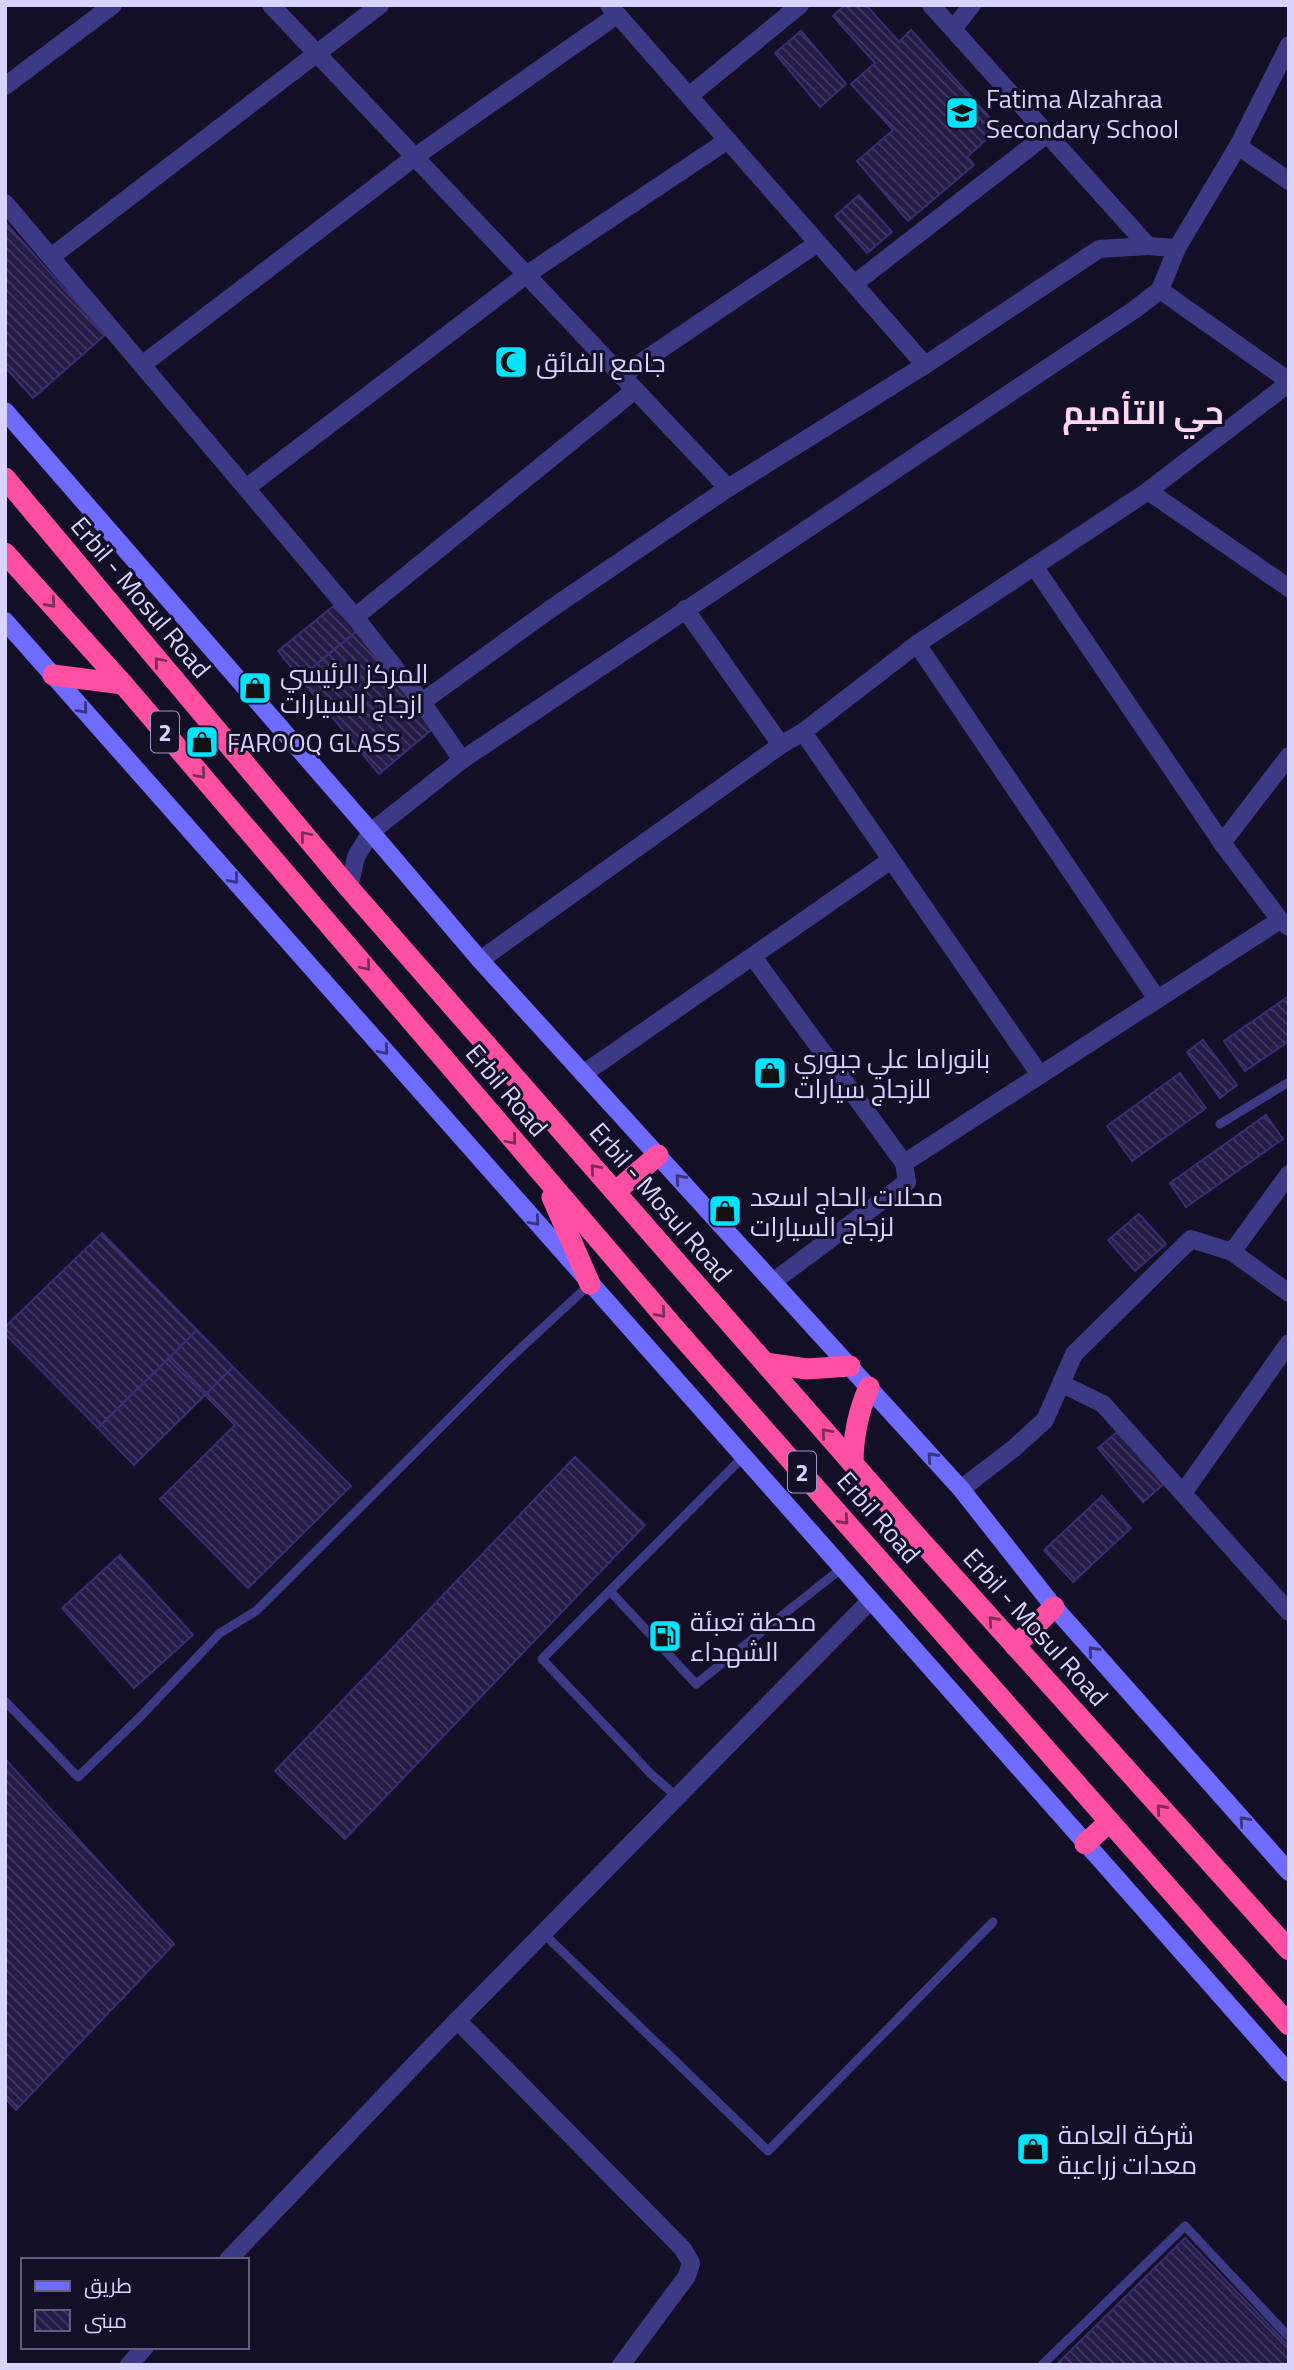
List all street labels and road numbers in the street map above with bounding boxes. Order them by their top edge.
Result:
street label: Erbil - Mosul Road [61,508,221,686]
road number: 2 [151,712,179,752]
street label: Erbil Road [456,1035,558,1145]
street label: Erbil - Mosul Road [580,1113,742,1291]
road number: 2 [788,1452,816,1492]
street label: Erbil Road [828,1462,930,1572]
street label: Erbil - Mosul Road [954,1539,1118,1715]

